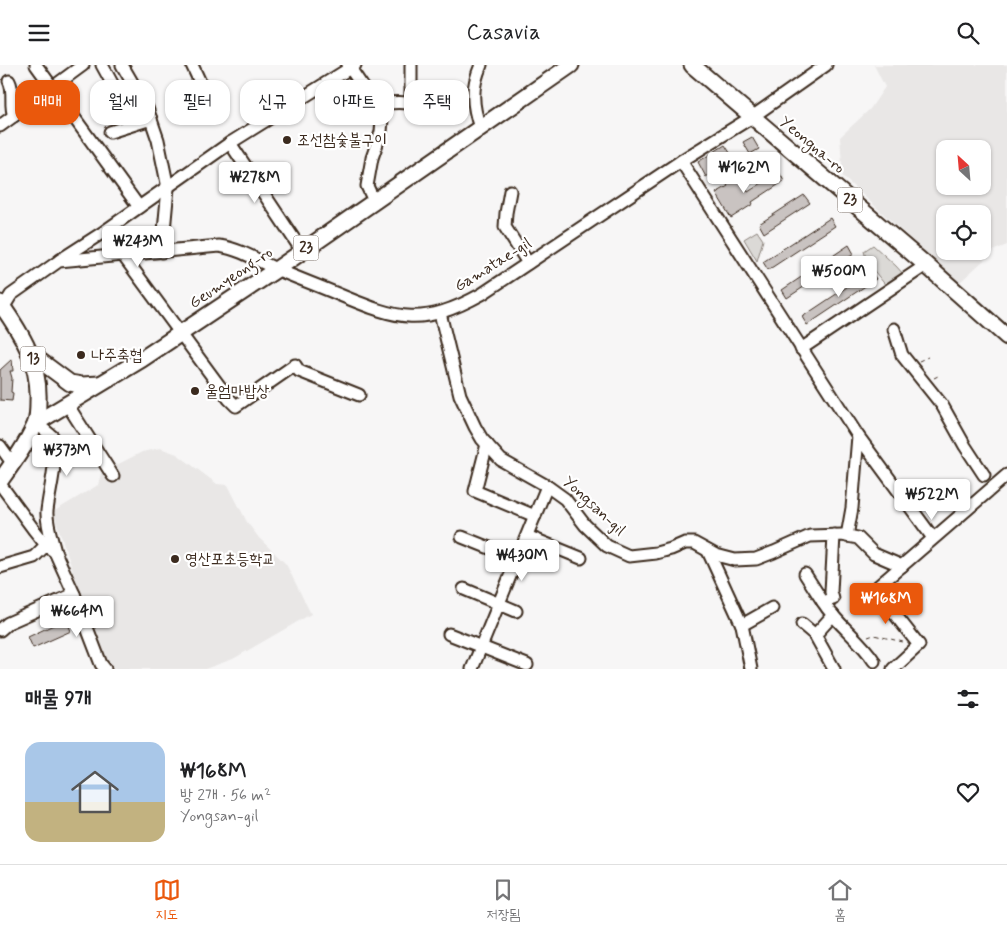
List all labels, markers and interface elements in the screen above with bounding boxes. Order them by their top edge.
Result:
icon: menu [25,19,53,47]
text: Casavia [466,19,541,47]
icon: search [954,19,982,47]
chip: 매매 [15,80,80,125]
chip: 월세 [90,80,155,125]
chip: 필터 [165,80,230,125]
chip: 신규 [240,80,305,125]
chip: 아파트 [315,80,394,125]
chip: 주택 [404,80,469,125]
street label: Yeongna-ro [774,112,849,179]
place label: 조선참숯불구이 [297,130,387,151]
marker: 조선참숯불구이 [281,134,293,146]
north arrow [936,140,991,195]
map controls [936,140,991,260]
pin: ₩162M [709,151,779,194]
text: ₩162M [718,157,770,178]
pin: ₩278M [220,161,290,204]
text: ₩278M [230,167,280,188]
road number: 23 [838,187,862,213]
button: locate [936,205,991,260]
pin: ₩243M [103,225,173,268]
text: ₩243M [113,231,163,252]
street label: Gamatae-gil [451,233,536,297]
road number: 23 [294,235,318,261]
street label: Geumyeong-ro [185,242,278,315]
pin: ₩500M [804,255,874,298]
text: ₩500M [812,261,866,282]
place label: 나주축협 [91,345,143,366]
road number: 13 [20,347,46,371]
marker: 나주축협 [75,349,87,361]
place label: 울엄마밥상 [205,381,270,402]
marker: 울엄마밥상 [189,385,201,397]
pin: ₩373M [32,435,102,477]
text: ₩373M [43,440,91,461]
street label: Yongsan-gil [557,472,630,541]
pin: ₩522M [897,479,967,521]
text: ₩522M [905,484,959,505]
pin: ₩430M [487,539,557,582]
text: ₩430M [496,545,548,566]
place label: 영산포초등학교 [185,549,275,570]
marker: 영산포초등학교 [169,553,181,565]
pin: ₩168M [851,583,921,625]
text: ₩168M [861,588,911,609]
pin: ₩664M [42,595,112,638]
text: ₩664M [51,601,103,622]
text: 매물 9개 [25,685,92,713]
icon: filters [954,685,982,713]
text: ₩168M [180,757,246,785]
icon: home [65,762,125,822]
icon: heart [954,778,982,806]
text: 방 2개 · 56 m² [180,785,271,806]
text: Yongsan-gil [180,806,258,827]
tab: 지도 [153,876,181,924]
tab: 저장됨 [487,876,520,924]
tab: 홈 [826,876,854,924]

